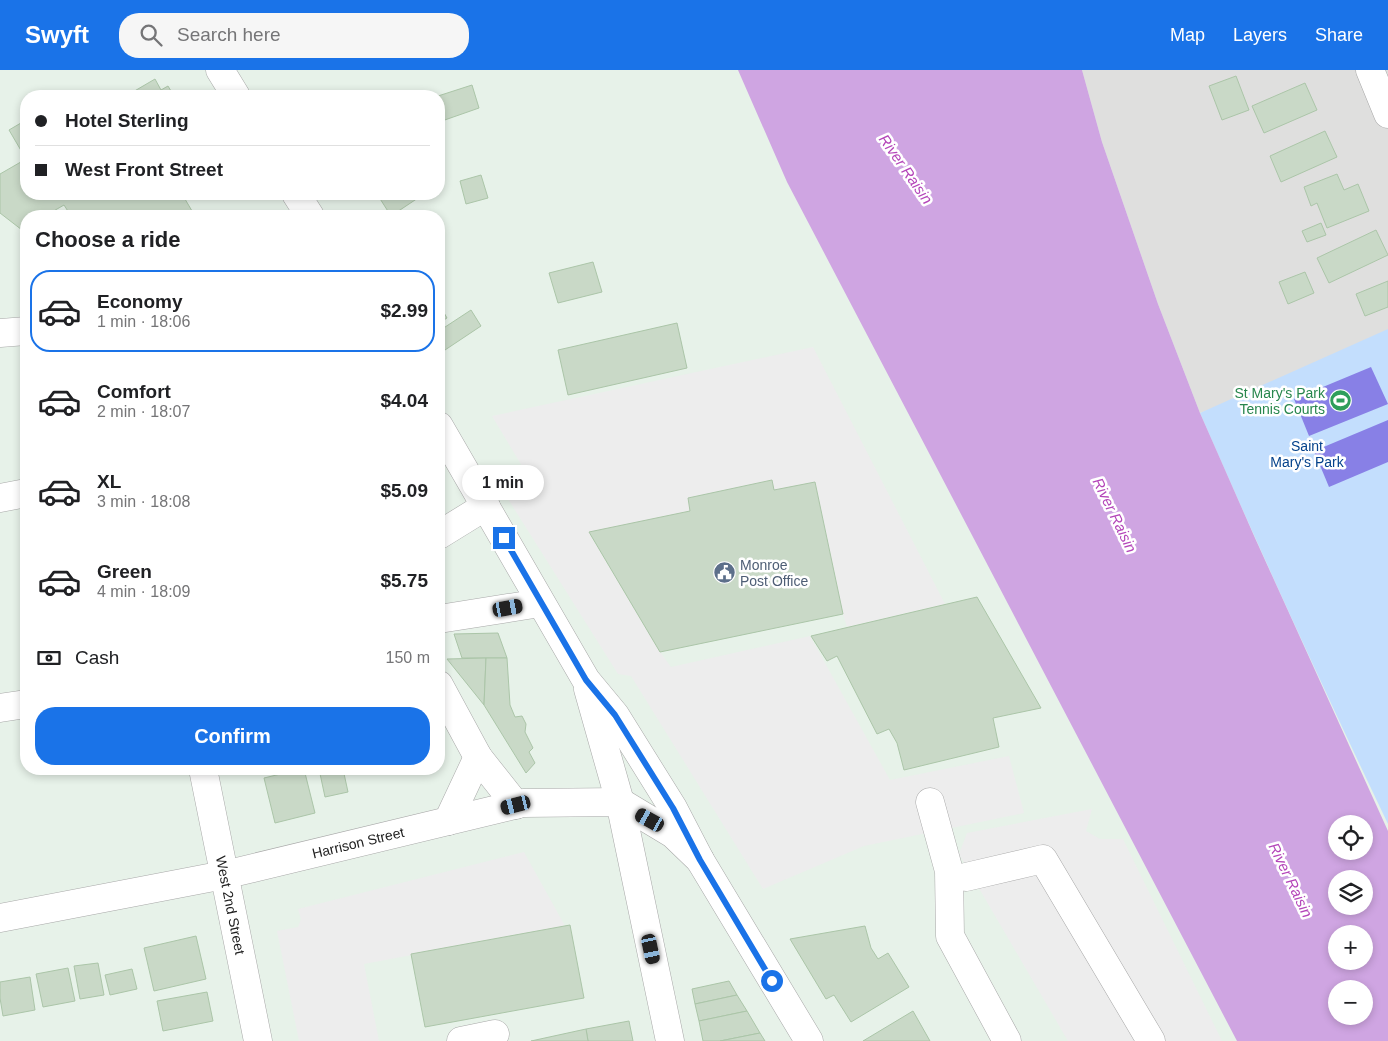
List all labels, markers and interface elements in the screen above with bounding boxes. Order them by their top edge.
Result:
search box [119,13,469,58]
text: Swyft [25,21,89,48]
icon: search [137,21,165,49]
text: Search here [177,24,281,45]
text: Map [1170,25,1205,45]
text: Layers [1233,25,1287,45]
text: Share [1315,25,1363,45]
text: Hotel Sterling [65,110,189,131]
water label: River Raisin [876,131,936,207]
text: West Front Street [65,159,223,180]
text: Choose a ride [35,227,180,252]
icon: car [37,289,82,334]
text: Economy [97,291,183,312]
text: $2.99 [380,300,428,321]
text: 1 min · 18:06 [97,313,190,330]
icon: car [37,379,82,424]
text: Comfort [97,381,171,402]
place label: St Mary's Park Tennis Courts [1234,385,1326,417]
sports icon: St Mary's Park Tennis Courts [1329,389,1353,413]
text: $4.04 [380,390,428,411]
text: 2 min · 18:07 [97,403,190,420]
park label: Saint Mary's Park [1270,438,1345,470]
callout: 1 min [463,466,545,500]
icon: car [37,469,82,514]
text: XL [97,471,121,492]
text: 1 min [482,474,524,491]
water label: River Raisin [1090,475,1140,555]
text: $5.09 [380,480,428,501]
text: 3 min · 18:08 [97,493,190,510]
route end [493,527,515,549]
place label: Monroe Post Office [740,557,808,589]
icon: car [37,559,82,604]
text: Green [97,561,152,582]
public building icon: Monroe Post Office [712,561,736,585]
text: $5.75 [380,570,428,591]
text: 4 min · 18:09 [97,583,190,600]
car [491,598,524,618]
icon: cash [35,644,63,672]
text: Cash [75,647,119,668]
text: 150 m [386,649,430,666]
button: Confirm [35,707,430,765]
car [499,794,532,816]
car [633,806,666,834]
map controls [1328,815,1373,1025]
button: locate [1328,815,1373,860]
street label: Harrison Street [310,824,406,862]
water label: River Raisin [1266,840,1316,920]
street label: West 2nd Street [213,855,248,956]
button: layers [1328,870,1373,915]
button: + [1328,925,1373,970]
car [640,933,661,965]
route start [761,970,783,992]
button: − [1328,980,1373,1025]

